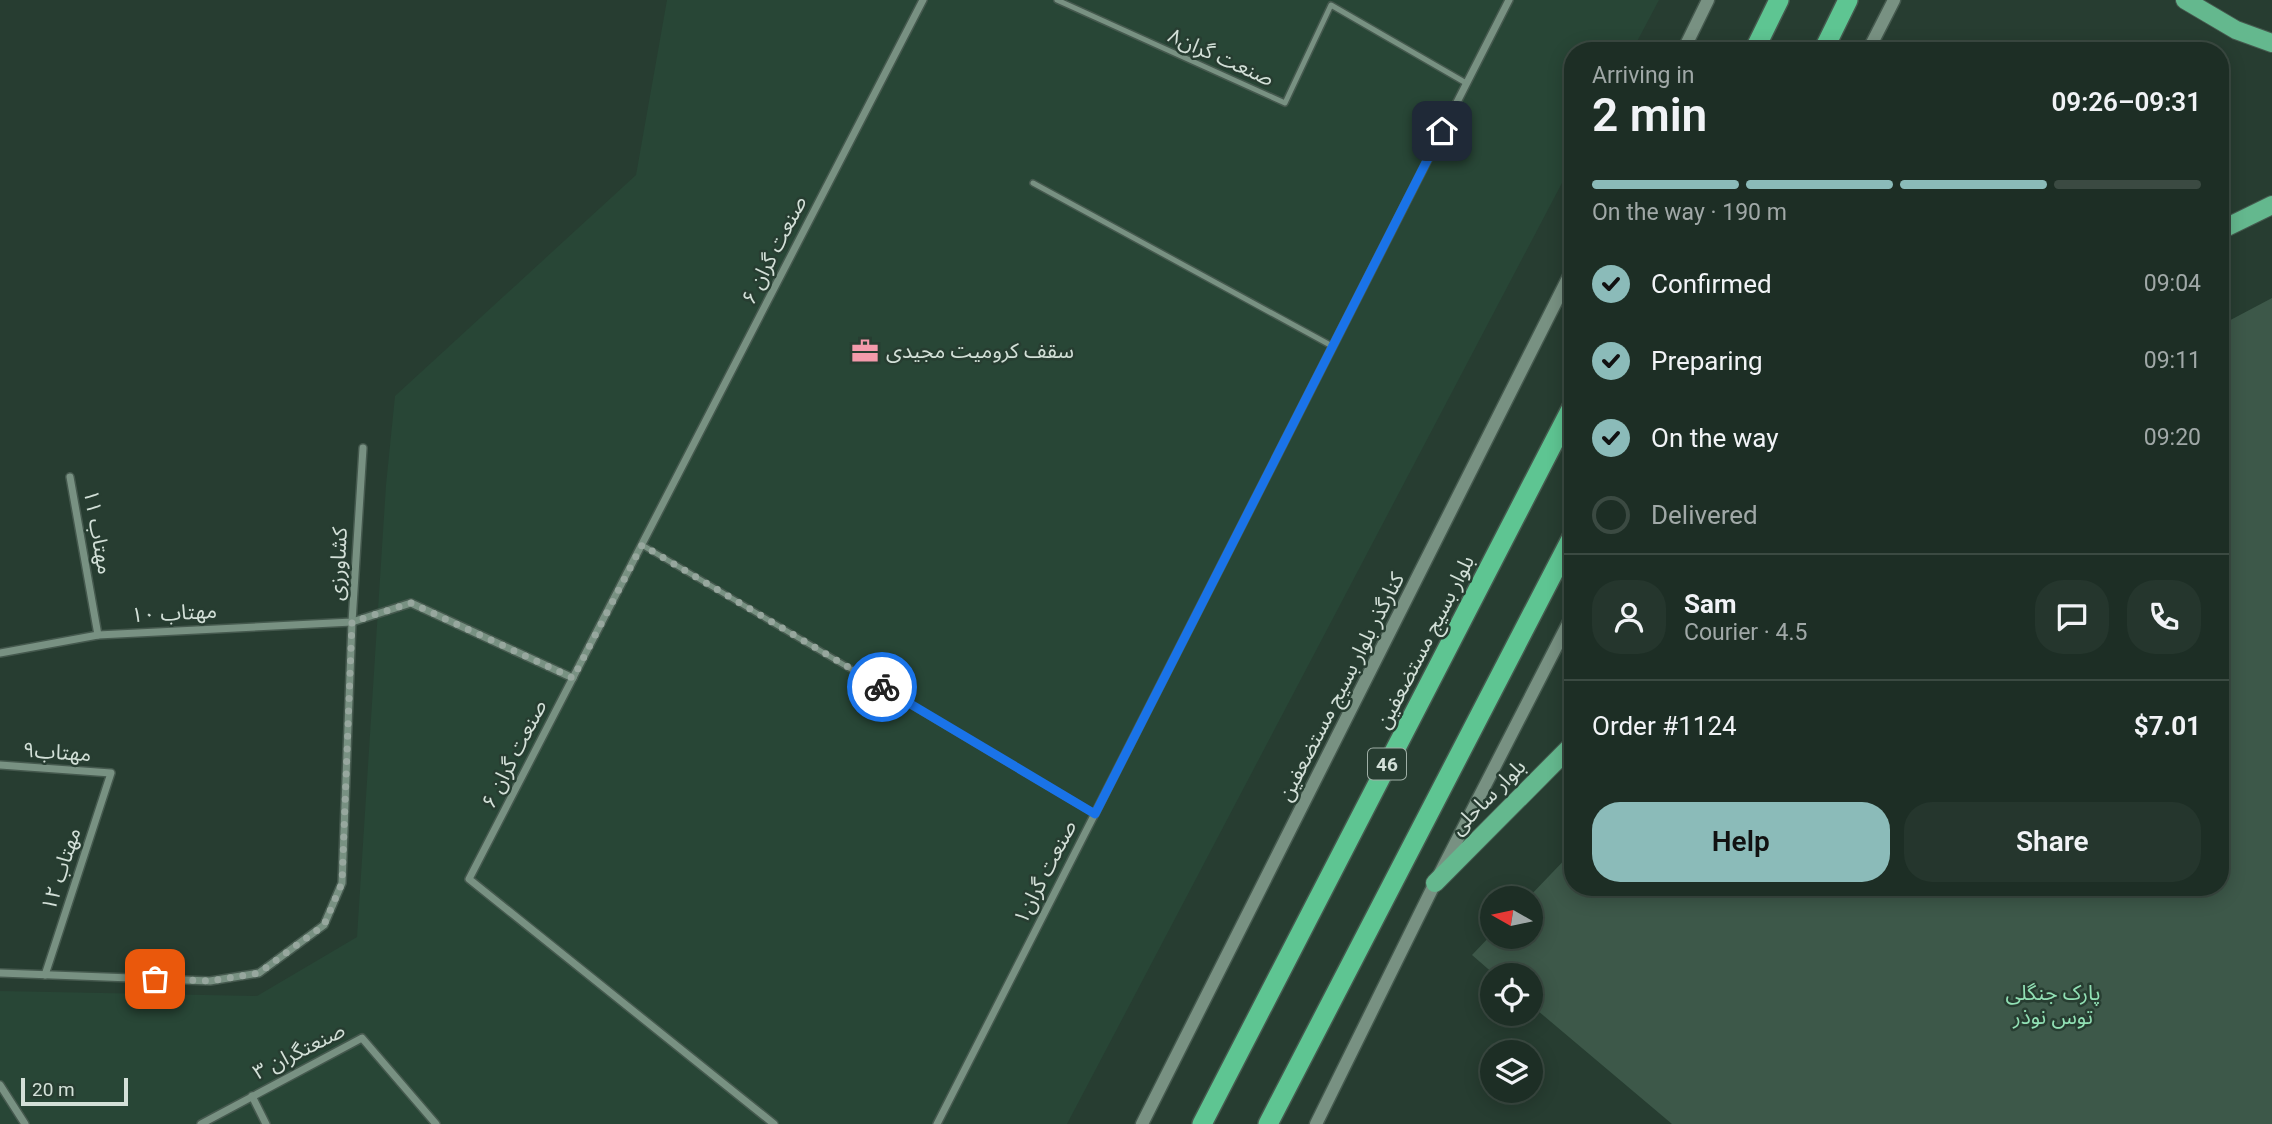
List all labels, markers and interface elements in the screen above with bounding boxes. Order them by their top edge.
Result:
street label: صنعت گران۸ [1164,23,1278,91]
text: Arriving in [1592,62,1695,89]
text: 09:26–09:31 [2051,87,2201,117]
text: 2 min [1592,88,1707,142]
pin [1412,101,1472,161]
icon: home [1423,112,1461,150]
street label: صنعت گران ۶ [736,192,812,308]
text: On the way · 190 m [1592,199,1787,226]
icon: check [1592,265,1630,303]
text: Confirmed [1651,269,1772,299]
text: 09:04 [2144,270,2201,297]
office icon: سقف کرومیت مجیدی [850,336,880,366]
place label: سقف کرومیت مجیدی [886,339,1074,363]
icon: check [1592,342,1630,380]
text: Preparing [1651,346,1763,376]
text: 09:11 [2144,347,2201,374]
icon: check [1592,419,1630,457]
text: On the way [1651,423,1779,453]
text: 09:20 [2144,424,2201,451]
street label: مهتاب ۱۱ [79,488,117,576]
text: Delivered [1651,500,1758,530]
street label: کشاورزی [324,526,352,601]
street label: بلوار بسیج مستضعفین [1371,551,1482,734]
street label: کنارگذر بلوار بسیج مستضعفین [1273,569,1412,806]
button: person [1592,580,1666,654]
button: chat [2035,580,2109,654]
button: phone [2127,580,2201,654]
text: Sam [1684,589,1736,619]
street label: مهتاب ۱۰ [131,599,217,627]
text: Courier · 4.5 [1684,619,1807,646]
courier [847,652,917,722]
icon: bike [863,668,901,706]
street label: صنعت گران ۶ [476,696,552,812]
text: Order #1124 [1592,711,1737,741]
text: $7.01 [2134,711,2201,741]
street label: مهتاب۹ [22,738,92,766]
road number: 46 [1368,748,1406,779]
street label: بلوار ساحلی [1445,754,1531,840]
button: Help [1592,802,1890,882]
button: Share [1904,802,2201,882]
street label: صنعت گران۱ [1009,816,1081,928]
street label: مهتاب ۱۲ [36,825,86,913]
north arrow [1480,886,1544,948]
map controls [1480,886,1543,1103]
pin [125,949,185,1009]
icon: bag [136,960,174,998]
button: locate [1480,963,1543,1026]
park label: پارک جنگلی توس نوذر [2006,981,2100,1029]
street label: ۳ صنعتگران [249,1018,349,1084]
button: layers [1480,1040,1543,1103]
scale bar [21,1075,128,1107]
text: 20 m [32,1078,75,1101]

